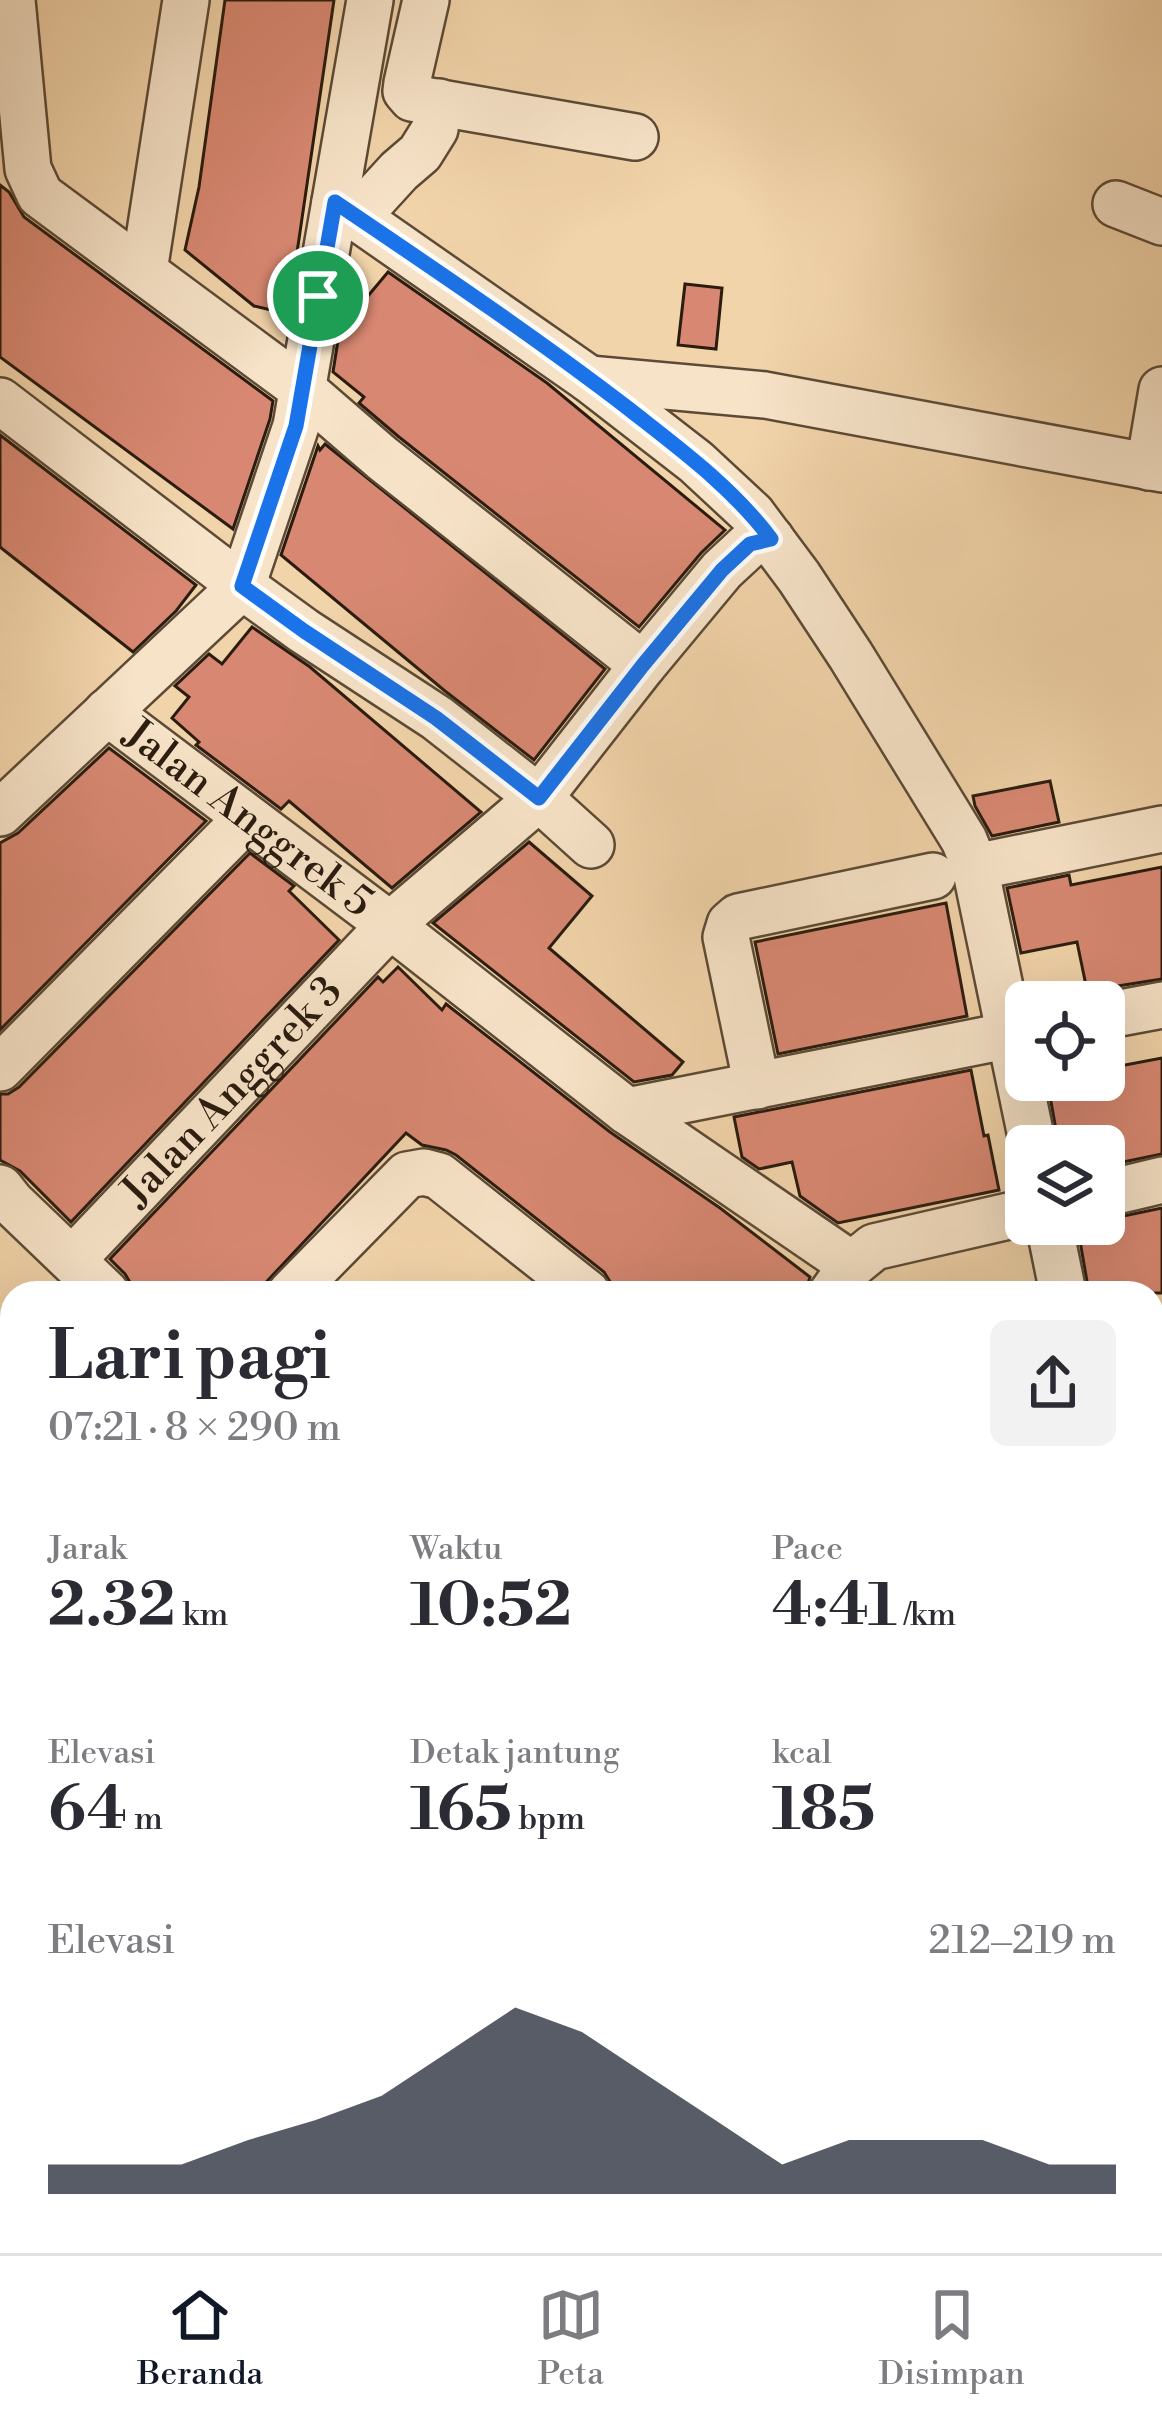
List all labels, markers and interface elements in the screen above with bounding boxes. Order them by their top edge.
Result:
pin [267,245,369,347]
icon: arrive [285,263,351,329]
street label: Jalan Anggrek 5 [112,707,383,929]
street label: Jalan Anggrek 3 [109,965,354,1219]
map controls [1005,981,1125,1245]
button: locate [1005,981,1125,1101]
button: layers [1005,1125,1125,1245]
text: Lari pagi [48,1317,331,1400]
button: share [990,1320,1116,1446]
text: 07:21 · 8 × 290 m [48,1404,341,1453]
text: Jarak [48,1529,127,1570]
text: Waktu [410,1529,502,1570]
text: Pace [772,1529,843,1570]
text: 2.32 [48,1570,176,1645]
text: 10:52 [410,1570,572,1645]
text: 4:41 [772,1570,897,1645]
text: km [176,1595,229,1636]
text: /km [897,1595,956,1636]
text: Elevasi [48,1733,155,1774]
text: Detak jantung [410,1733,620,1774]
text: kcal [772,1733,832,1774]
text: 64 [48,1774,127,1849]
text: 165 [410,1774,512,1849]
text: 185 [772,1774,875,1849]
text: m [127,1799,163,1840]
text: bpm [512,1799,585,1840]
text: Elevasi [48,1917,175,1966]
text: 212–219 m [929,1917,1116,1966]
tab: Beranda [137,2282,263,2395]
tab: Peta [538,2282,604,2395]
tab: Disimpan [879,2282,1025,2395]

